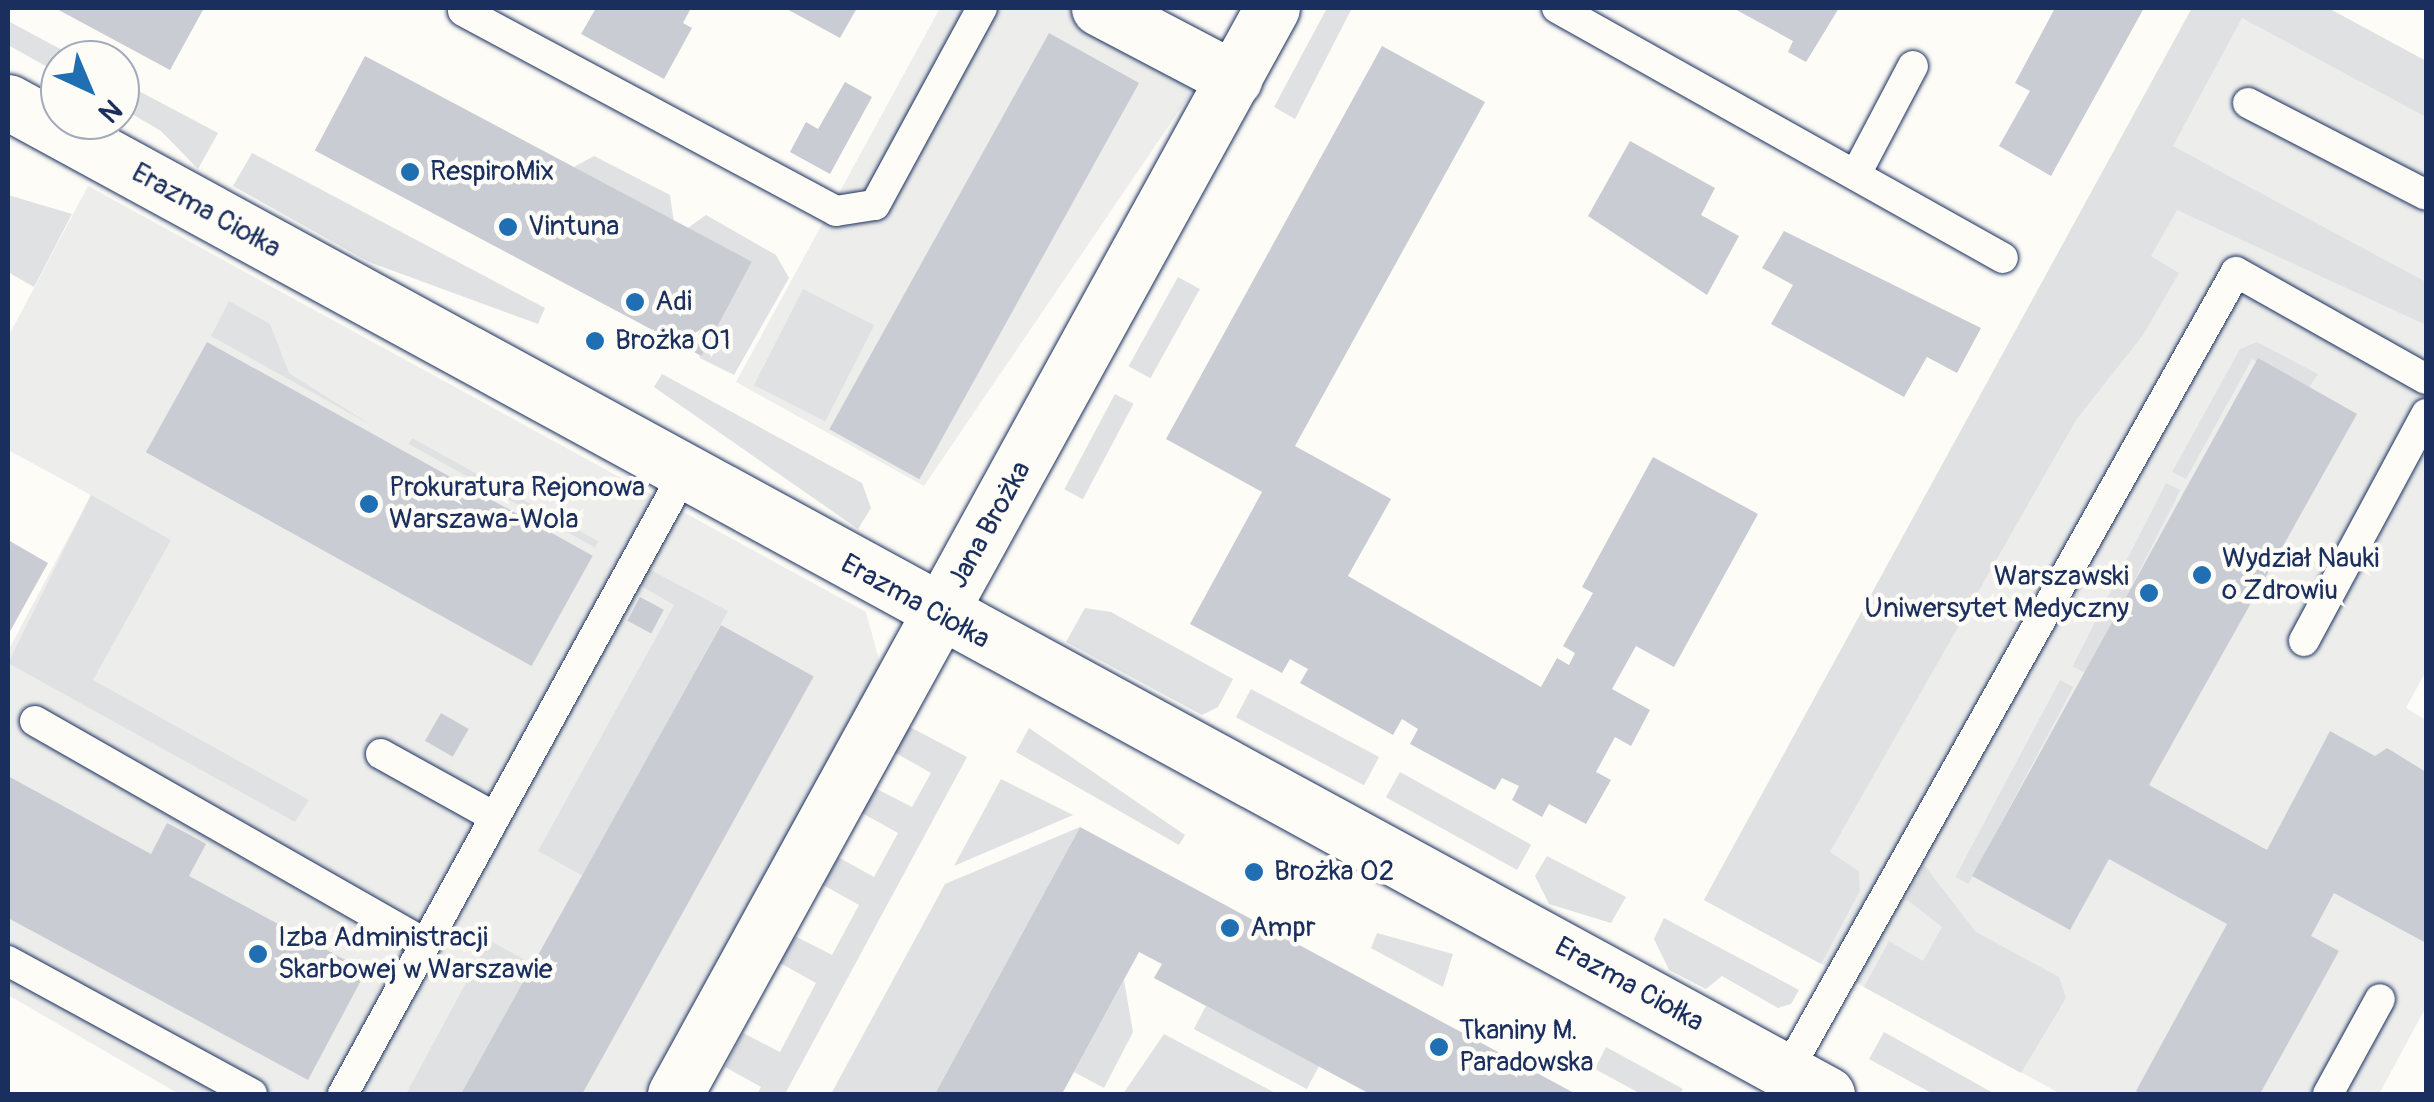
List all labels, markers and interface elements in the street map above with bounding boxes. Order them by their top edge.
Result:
north arrow [40,40,140,140]
text: N [91,91,129,130]
place label: RespiroMix [430,155,554,189]
street label: Erazma Ciołka [126,156,286,266]
marker: RespiroMix [399,161,421,183]
place label: Vintuna [528,210,619,244]
marker: Vintuna [497,216,519,238]
place label: Adi [655,285,692,319]
marker: Adi [624,291,646,313]
place label: Brożka 01 [615,324,731,358]
marker: Brożka 01 [584,330,606,352]
street label: Jana Brożka [941,456,1039,594]
place label: Prokuratura Rejonowa Warszawa-Wola [389,471,645,537]
marker: Prokuratura Rejonowa Warszawa-Wola [358,493,380,515]
place label: Wydział Nauki o Zdrowiu [2222,542,2379,608]
street label: Erazma Ciołka [835,547,995,657]
place label: Warszawski Uniwersytet Medyczny [1864,560,2129,626]
marker: Wydział Nauki o Zdrowiu [2191,564,2213,586]
marker: Warszawski Uniwersytet Medyczny [2138,582,2160,604]
place label: Brożka 02 [1274,855,1394,889]
marker: Brożka 02 [1243,861,1265,883]
place label: Ampr [1250,911,1316,945]
marker: Ampr [1219,917,1241,939]
place label: Izba Administracji Skarbowej w Warszawie [278,921,552,987]
street label: Erazma Ciołka [1549,930,1709,1040]
marker: Izba Administracji Skarbowej w Warszawie [247,943,269,965]
place label: Tkaniny M. Paradowska [1459,1014,1593,1080]
marker: Tkaniny M. Paradowska [1428,1036,1450,1058]

